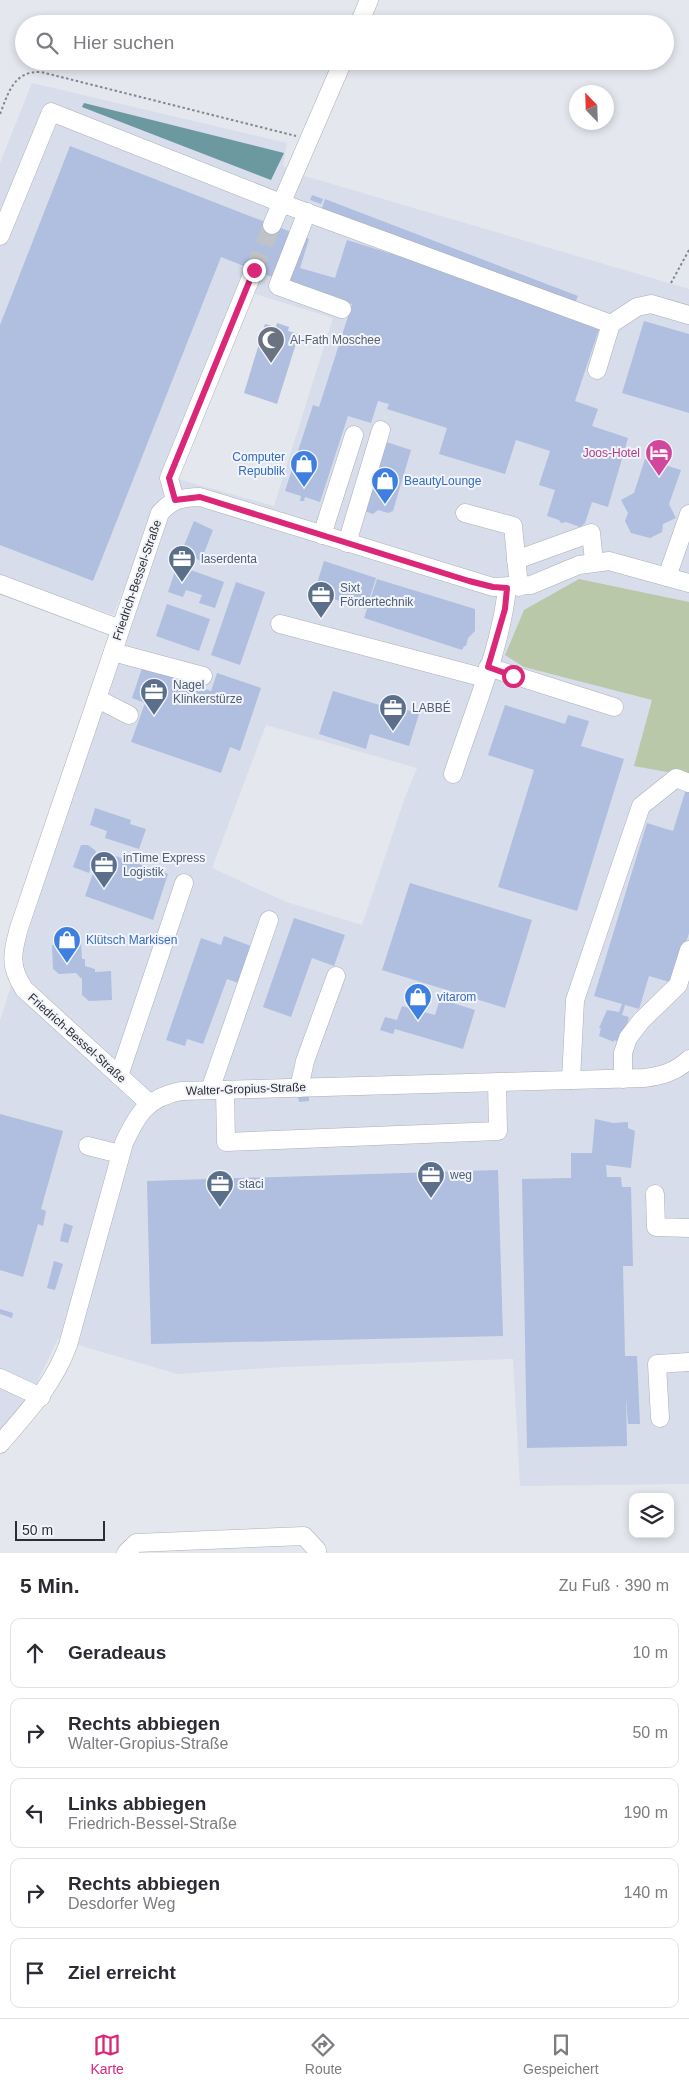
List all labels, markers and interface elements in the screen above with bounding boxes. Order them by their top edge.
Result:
search box [15,15,674,70]
icon: search [33,29,61,57]
text: Hier suchen [73,32,174,53]
north arrow [569,85,614,130]
route end [243,259,266,282]
mosque icon: Al-Fath Moschee [256,325,286,364]
place label: Al-Fath Moschee [290,333,381,347]
hotel icon: Joos-Hotel [644,438,674,477]
place label: Joos-Hotel [583,446,640,460]
shop icon: Computer Republik [289,449,319,488]
place label: Computer Republik [232,450,286,478]
shop icon: BeautyLounge [370,466,400,505]
place label: BeautyLounge [404,474,482,488]
street label: Friedrich-Bessel-Straße [110,518,164,642]
office icon: laserdenta [167,544,197,583]
place label: laserdenta [201,552,257,566]
office icon: Sixt Fördertechnik [306,580,336,619]
place label: Sixt Fördertechnik [340,581,414,609]
route start [502,665,525,688]
office icon: Nagel Klinkerstürze [139,677,169,716]
place label: Nagel Klinkerstürze [173,678,243,706]
office icon: LABBÉ [378,693,408,732]
place label: LABBÉ [412,700,451,715]
office icon: inTime Express Logistik [89,850,119,889]
place label: inTime Express Logistik [123,851,205,879]
shop icon: Klütsch Markisen [52,925,82,964]
place label: Klütsch Markisen [86,933,177,947]
shop icon: vitarom [403,982,433,1021]
street label: Friedrich-Bessel-Straße [25,990,129,1086]
place label: vitarom [437,990,476,1004]
street label: Walter-Gropius-Straße [186,1080,307,1098]
office icon: weg [416,1160,446,1199]
place label: weg [449,1168,472,1182]
office icon: staci [205,1169,235,1208]
place label: staci [239,1177,264,1191]
map controls [629,1493,674,1538]
button: layers [629,1493,674,1538]
scale bar [15,1518,105,1541]
text: 50 m [22,1522,53,1538]
text: 5 Min. [20,1574,80,1597]
text: Zu Fuß · 390 m [559,1577,669,1594]
icon: ahead [21,1639,49,1667]
text: Geradeaus [68,1642,166,1663]
text: 10 m [632,1644,668,1661]
text: Rechts abbiegen [68,1713,220,1734]
icon: right [21,1719,49,1747]
text: 50 m [632,1724,668,1741]
text: Walter-Gropius-Straße [68,1735,228,1752]
text: Links abbiegen [68,1793,206,1814]
icon: left [21,1799,49,1827]
text: 190 m [624,1804,668,1821]
text: Friedrich-Bessel-Straße [68,1815,237,1832]
text: Rechts abbiegen [68,1873,220,1894]
icon: right [21,1879,49,1907]
text: 140 m [624,1884,668,1901]
text: Desdorfer Weg [68,1895,175,1912]
icon: arrive [21,1959,49,1987]
text: Ziel erreicht [68,1962,176,1983]
tab: Karte [90,2031,124,2077]
tab: Route [305,2031,342,2077]
tab: Gespeichert [523,2031,599,2077]

